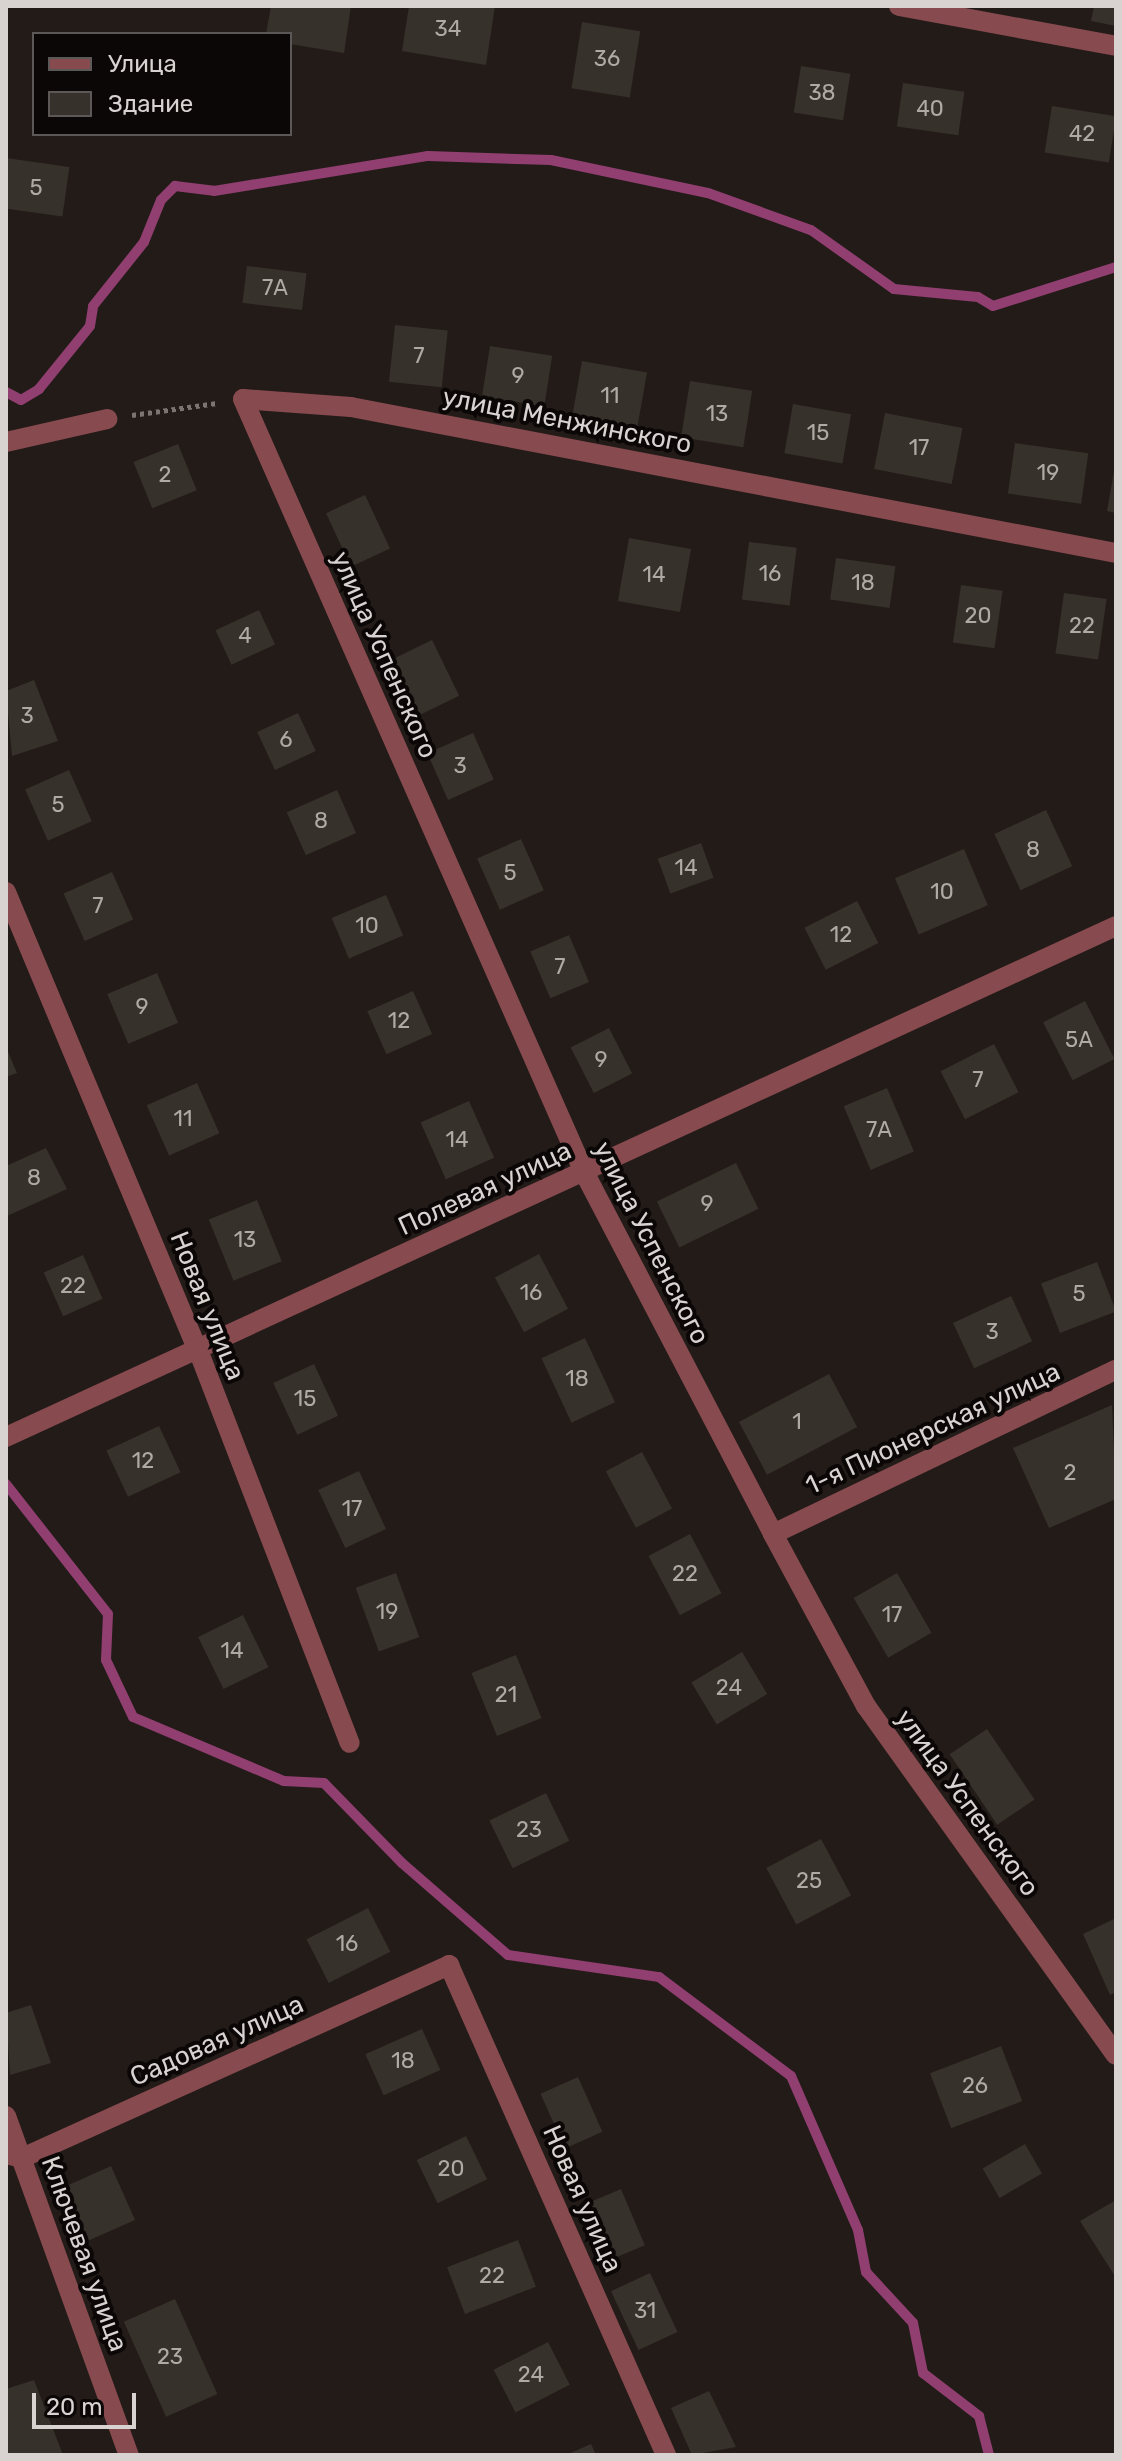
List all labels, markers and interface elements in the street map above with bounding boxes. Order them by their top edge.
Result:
house number: 34 [435,16,461,42]
legend [32,32,292,136]
house number: 36 [594,46,620,72]
text: Улица [108,50,177,78]
house number: 38 [808,80,836,106]
text: Здание [108,90,193,118]
house number: 40 [916,96,944,122]
house number: 42 [1069,121,1095,147]
house number: 5 [29,175,43,201]
house number: 7А [262,275,288,301]
house number: 7 [413,343,425,369]
house number: 9 [511,363,525,389]
street label: улица Менжинского [440,382,694,460]
house number: 11 [601,383,619,409]
house number: 13 [706,401,728,427]
house number: 15 [807,420,829,446]
house number: 17 [909,435,929,461]
house number: 19 [1037,460,1059,486]
house number: 2 [159,462,171,488]
street label: улица Успенского [324,547,444,763]
house number: 16 [759,561,781,587]
house number: 14 [642,562,666,588]
house number: 18 [851,570,875,596]
house number: 20 [965,603,991,629]
house number: 22 [1069,613,1095,639]
house number: 4 [238,623,252,649]
house number: 3 [20,703,34,729]
house number: 6 [279,727,293,753]
house number: 3 [453,753,467,779]
house number: 5 [51,792,65,818]
house number: 8 [314,808,328,834]
house number: 8 [1026,837,1040,863]
house number: 14 [674,855,698,881]
house number: 5 [503,860,517,886]
house number: 10 [930,879,954,905]
house number: 7 [92,893,104,919]
house number: 10 [355,913,379,939]
house number: 12 [830,922,852,948]
house number: 7 [554,954,566,980]
house number: 9 [135,994,149,1020]
house number: 12 [388,1008,410,1034]
house number: 5А [1065,1027,1093,1053]
house number: 9 [594,1047,608,1073]
house number: 7 [972,1067,984,1093]
house number: 11 [174,1106,192,1132]
house number: 7А [866,1117,892,1143]
house number: 14 [445,1127,469,1153]
street label: Полевая улица [394,1135,576,1243]
street label: улица Успенского [586,1136,716,1350]
house number: 8 [27,1165,41,1191]
house number: 9 [700,1191,714,1217]
street label: Новая улица [163,1227,251,1385]
house number: 13 [234,1227,256,1253]
house number: 22 [60,1273,86,1299]
house number: 16 [520,1280,542,1306]
house number: 5 [1072,1281,1086,1307]
house number: 3 [985,1319,999,1345]
street label: 1-я Пионерская улица [801,1356,1065,1502]
house number: 18 [565,1366,589,1392]
house number: 15 [294,1386,316,1412]
house number: 1 [792,1409,802,1435]
house number: 12 [132,1448,154,1474]
house number: 2 [1064,1460,1076,1486]
house number: 17 [342,1496,362,1522]
house number: 22 [672,1561,698,1587]
house number: 19 [376,1599,398,1625]
house number: 17 [882,1602,902,1628]
house number: 14 [220,1638,244,1664]
house number: 24 [716,1675,742,1701]
house number: 21 [495,1682,517,1708]
street label: улица Успенского [889,1704,1045,1902]
house number: 23 [516,1817,542,1843]
house number: 25 [796,1868,822,1894]
house number: 16 [336,1931,358,1957]
street label: Садовая улица [125,1989,309,2093]
house number: 18 [391,2048,415,2074]
house number: 26 [962,2073,988,2099]
street label: Новая улица [536,2121,628,2277]
street label: Ключевая улица [34,2152,134,2356]
house number: 20 [438,2156,464,2182]
house number: 22 [479,2263,505,2289]
house number: 31 [634,2298,656,2324]
house number: 23 [157,2344,183,2370]
house number: 24 [518,2362,544,2388]
scale bar [36,2377,140,2427]
text: 20 m [46,2393,103,2421]

